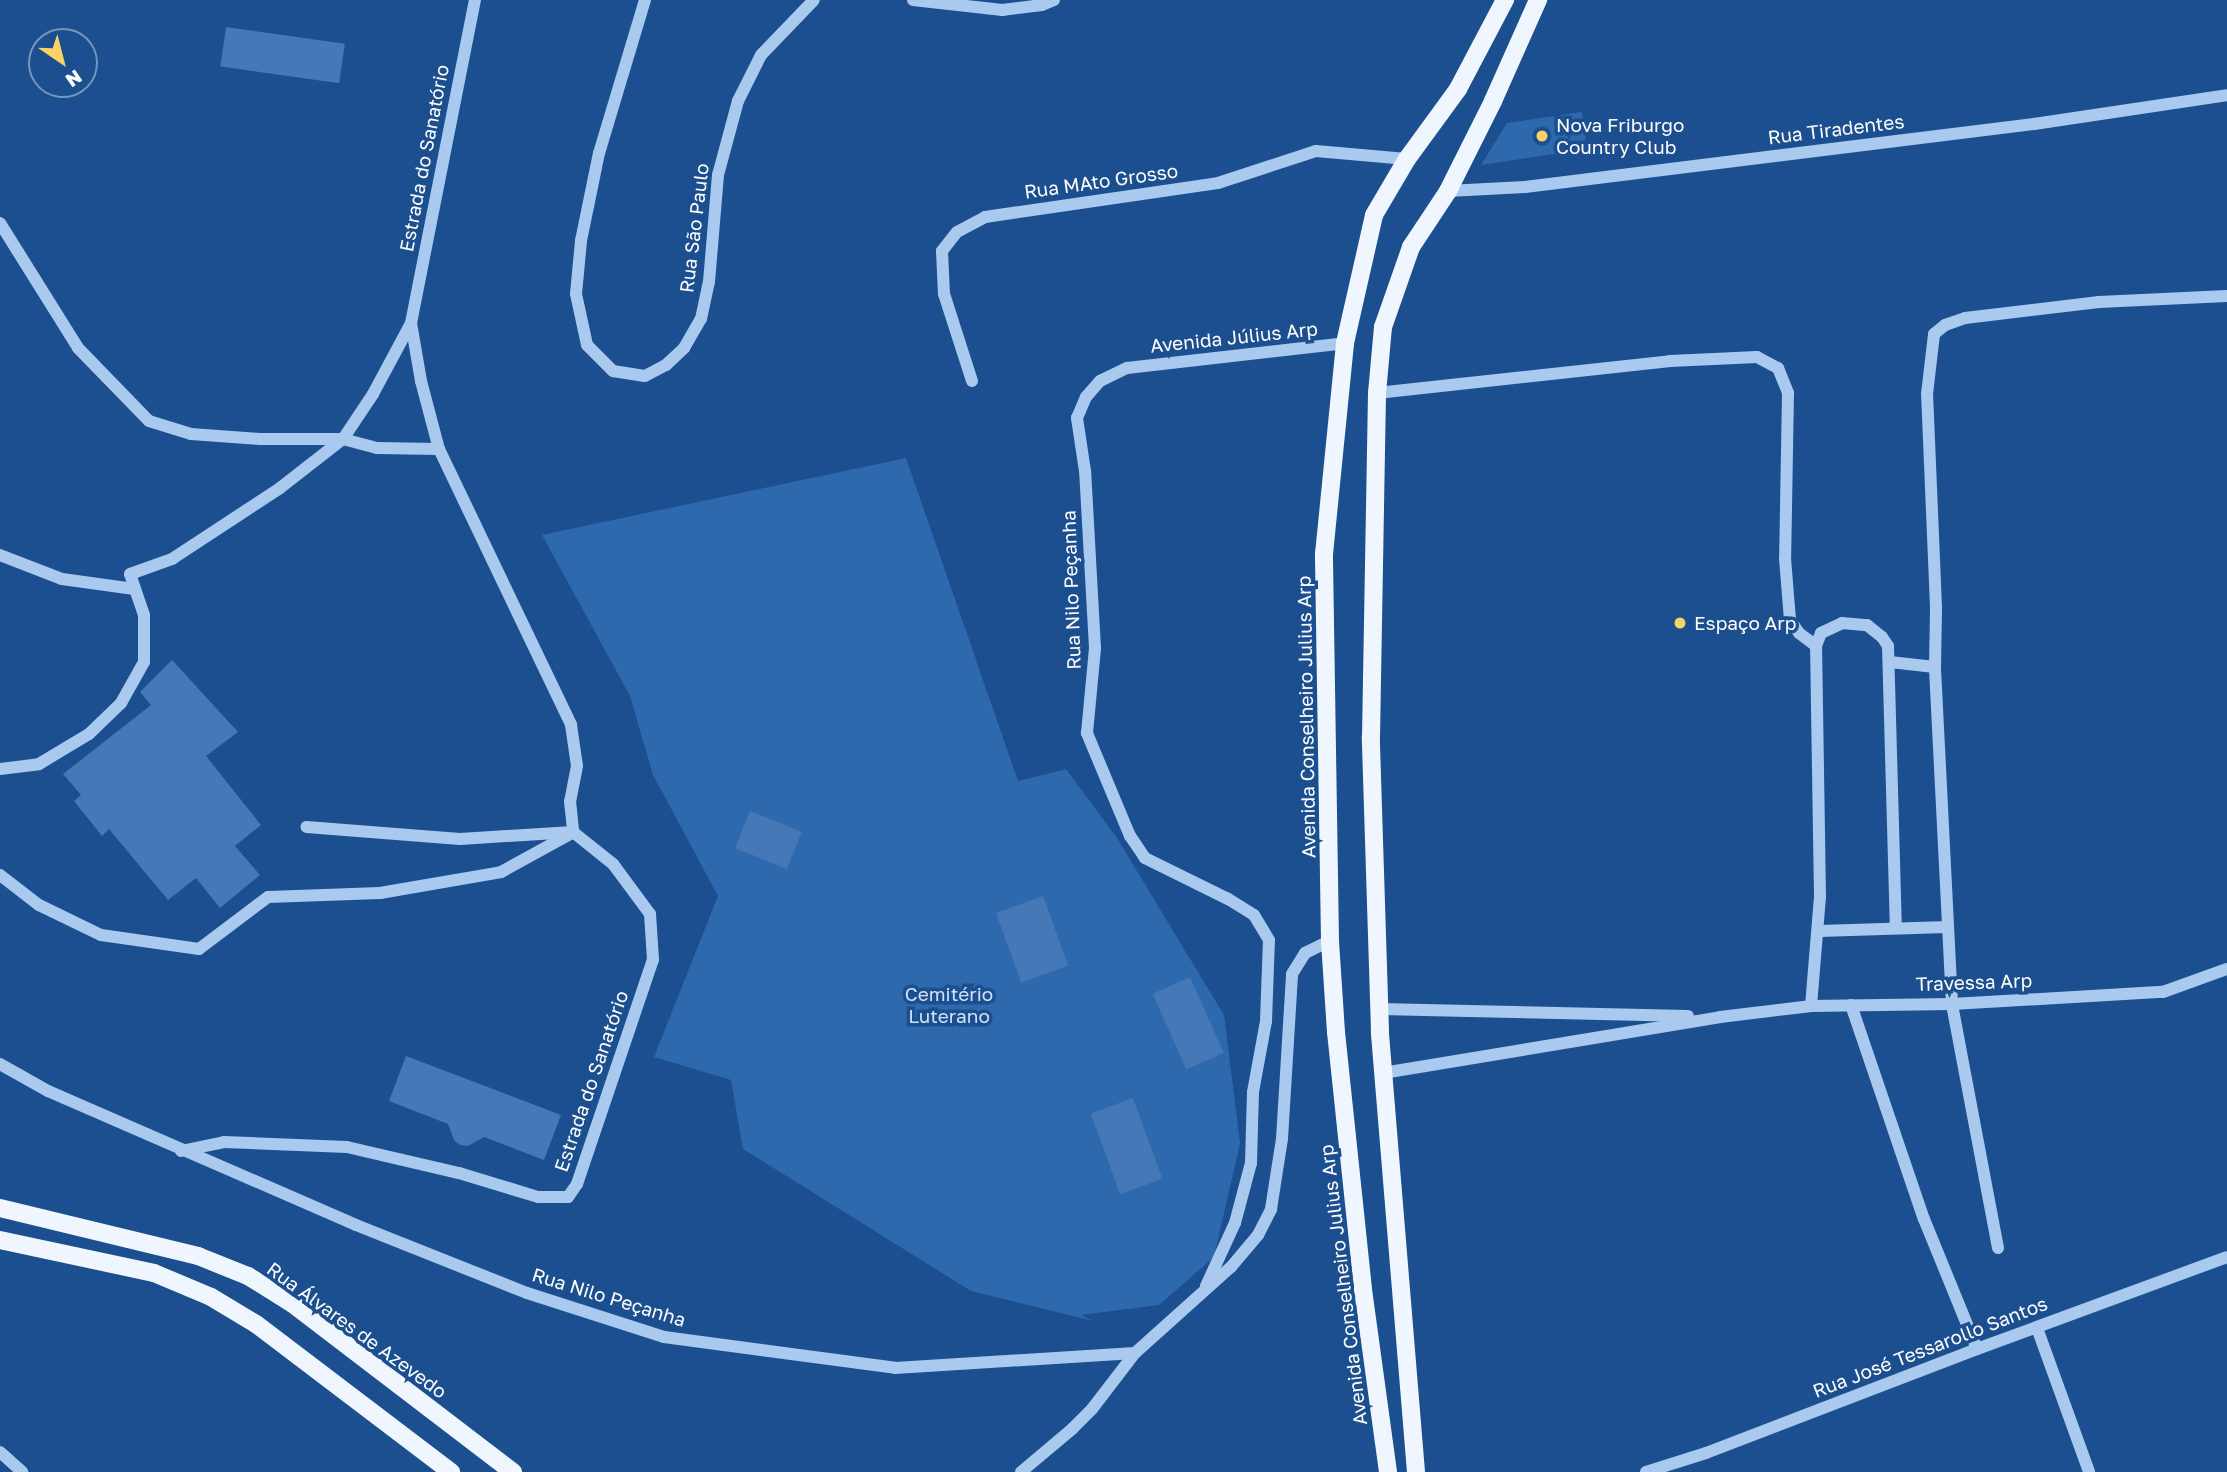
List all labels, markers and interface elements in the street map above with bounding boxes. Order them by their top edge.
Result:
north arrow [28,28,98,98]
street label: Estrada do Sanatório [395,62,453,254]
text: N [62,65,87,93]
street label: Rua Tiradentes [1767,109,1905,149]
place label: Nova Friburgo Country Club [1556,114,1684,158]
marker: Nova Friburgo Country Club [1534,128,1550,144]
street label: Rua MAto Grosso [1023,159,1179,203]
street label: Rua São Paulo [675,162,713,294]
street label: Avenida Július Arp [1149,317,1319,357]
street label: Rua Nilo Peçanha [1057,510,1085,670]
street label: Avenida Conselheiro Julius Arp [1292,576,1320,858]
place label: Espaço Arp [1694,612,1796,634]
marker: Espaço Arp [1672,615,1688,631]
street label: Travessa Arp [1915,969,2033,995]
park label: Cemitério Luterano [905,983,993,1027]
street label: Estrada do Sanatório [549,987,633,1175]
street label: Avenida Conselheiro Julius Arp [1314,1143,1372,1427]
street label: Rua Álvares de Azevedo [263,1257,451,1403]
street label: Rua Nilo Peçanha [529,1263,689,1331]
street label: Rua José Tessarollo Santos [1809,1292,2051,1402]

